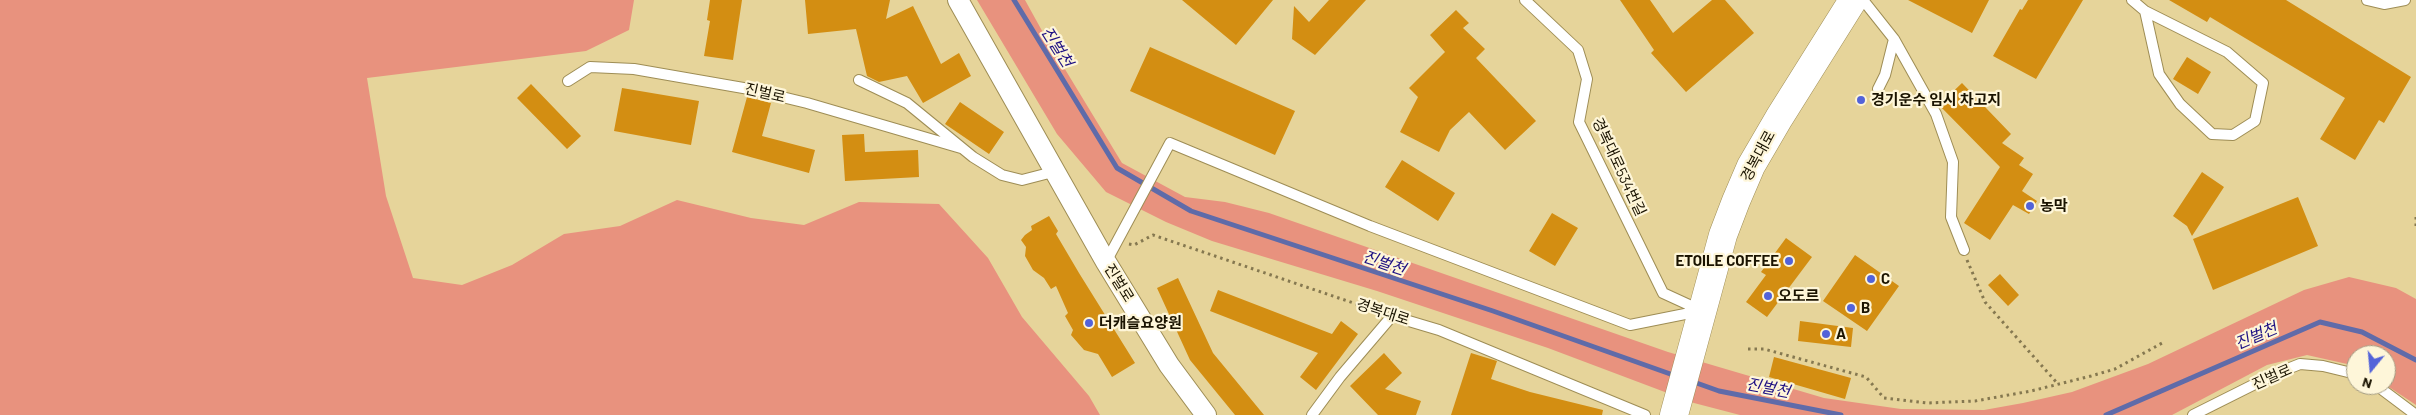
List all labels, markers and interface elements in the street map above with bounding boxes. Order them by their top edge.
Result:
water label: 진벌천 [1037,23,1077,71]
street label: 진벌로 [743,80,787,106]
place label: 경기운수 임시 차고지 [1871,91,2001,109]
marker: 경기운수 임시 차고지 [1855,94,1867,106]
street label: 경복대로534번길 [1588,115,1650,219]
street label: 경복대로 [1737,127,1779,185]
place label: 농막 [2040,197,2068,215]
marker: 농막 [2024,200,2036,212]
water label: 진벌천 [1360,247,1408,279]
place label: ETOILE COFFEE [1676,252,1779,270]
marker: ETOILE COFFEE [1783,255,1795,267]
street label: 진벌로 [1100,261,1138,305]
place label: C [1881,270,1890,288]
marker: C [1865,273,1877,285]
place label: 오도르 [1778,287,1819,305]
marker: 오도르 [1762,290,1774,302]
street label: 경복대로 [1354,295,1412,329]
place label: B [1861,299,1870,317]
marker: B [1845,302,1857,314]
place label: 더캐슬요양원 [1099,314,1182,332]
marker: 더캐슬요양원 [1083,317,1095,329]
water label: 진벌천 [2232,319,2280,353]
place label: A [1836,325,1846,343]
marker: A [1820,328,1832,340]
north arrow [2346,345,2396,395]
street label: 진벌로 [2249,360,2295,394]
water label: 진벌천 [1744,374,1792,402]
text: N [2360,374,2374,393]

